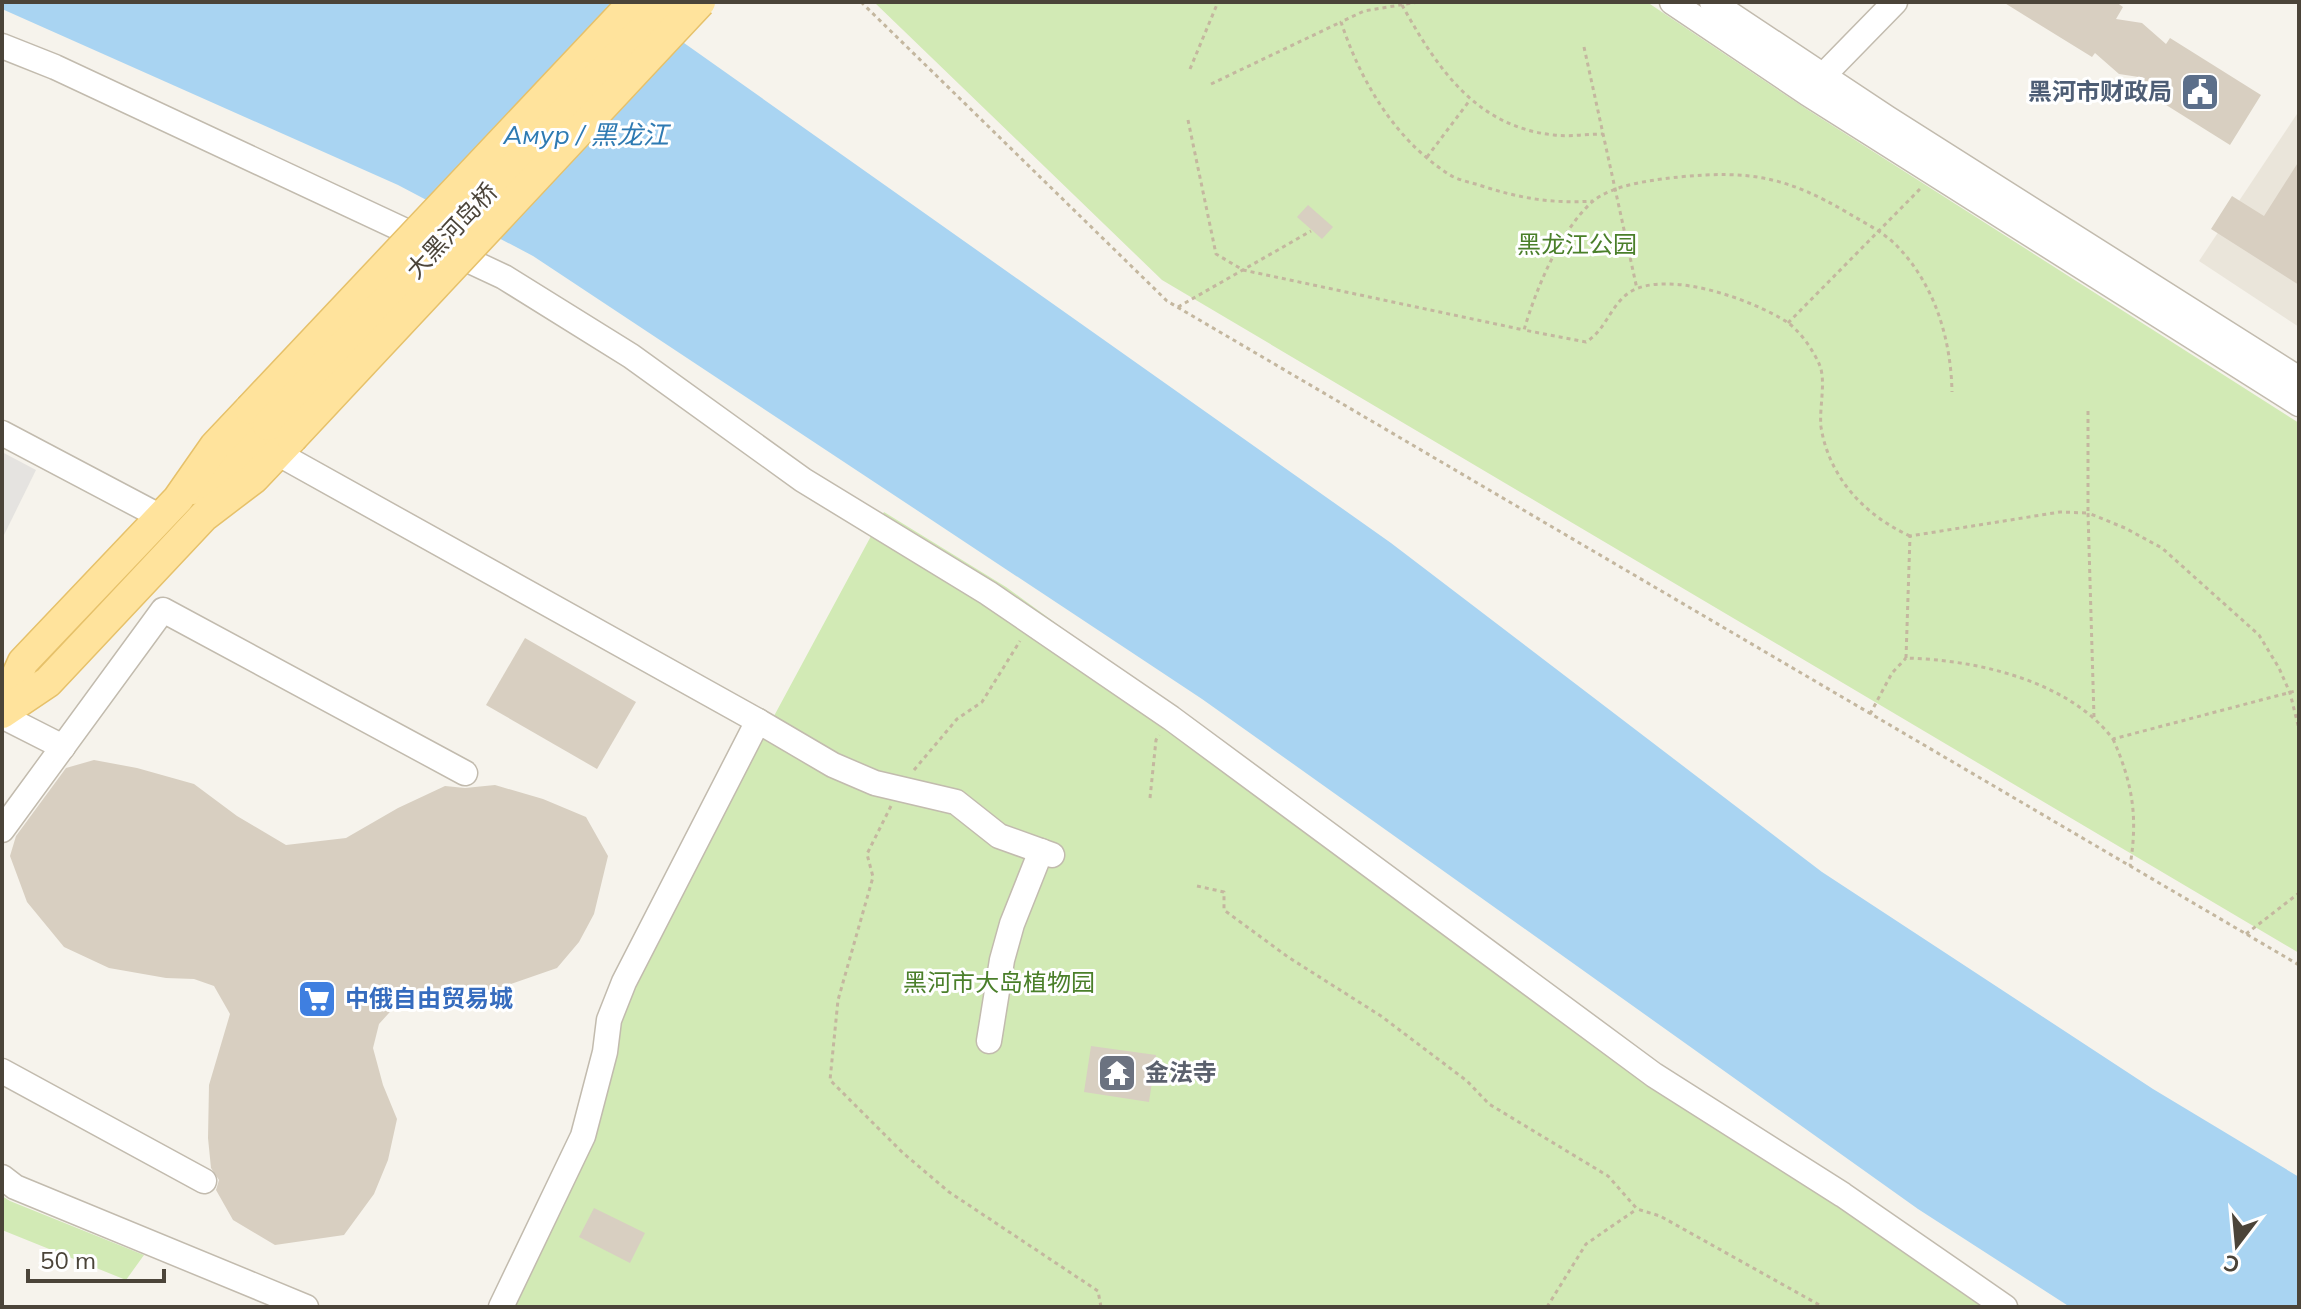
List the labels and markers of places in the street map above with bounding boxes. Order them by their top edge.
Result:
public building icon: 黑河市财政局 [2179,71,2221,113]
place label: 黑河市财政局 [2028,76,2172,106]
supermarket icon: 中俄自由贸易城 [296,978,338,1020]
place label: 中俄自由贸易城 [345,983,513,1013]
temple icon: 金法寺 [1096,1052,1138,1094]
place label: 金法寺 [1145,1057,1217,1087]

